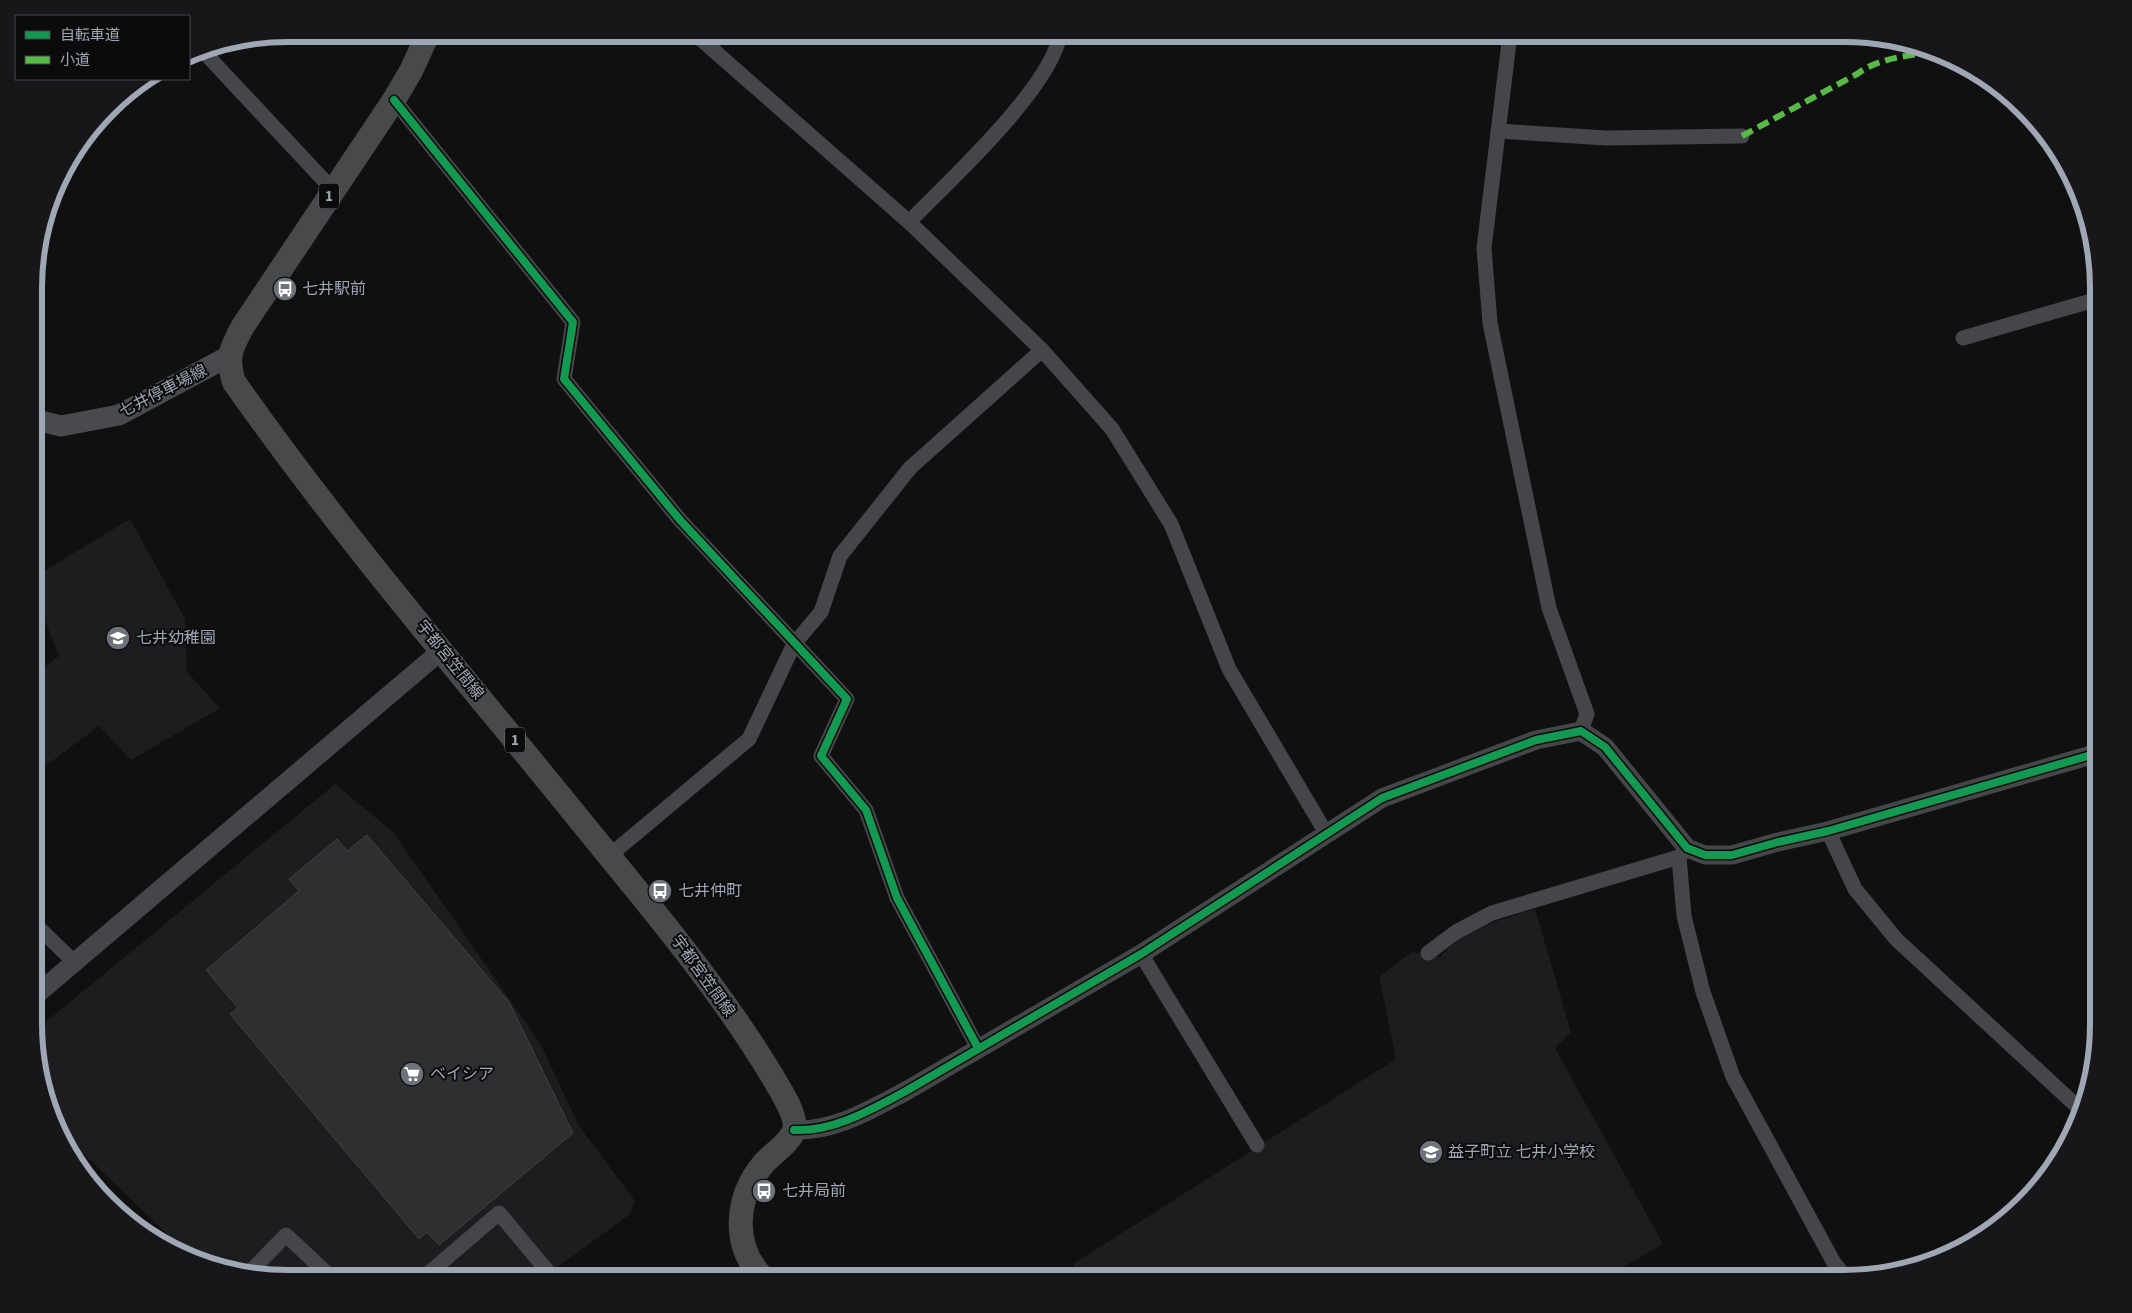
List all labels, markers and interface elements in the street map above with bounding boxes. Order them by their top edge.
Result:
legend [15,15,190,80]
text: 自転車道 [60,25,120,46]
text: 小道 [60,50,90,71]
road number: 1 [319,184,339,208]
bus stop icon: 七井駅前 [272,276,298,302]
place label: 七井駅前 [302,278,366,300]
street label: 七井停車場線 [115,359,211,423]
street label: 宇都宮笠間線 [411,616,489,704]
school or university icon: 七井幼稚園 [105,625,131,651]
place label: 七井幼稚園 [136,627,216,649]
road number: 1 [505,728,525,752]
bus stop icon: 七井仲町 [647,878,673,904]
place label: 七井仲町 [678,880,742,902]
street label: 宇都宮笠間線 [666,931,740,1021]
supermarket icon: ベイシア [399,1061,425,1087]
place label: ベイシア [430,1063,494,1085]
school or university icon: 益子町立 七井小学校 [1418,1139,1444,1165]
place label: 益子町立 七井小学校 [1448,1141,1595,1163]
bus stop icon: 七井局前 [751,1178,777,1204]
place label: 七井局前 [782,1180,846,1202]

